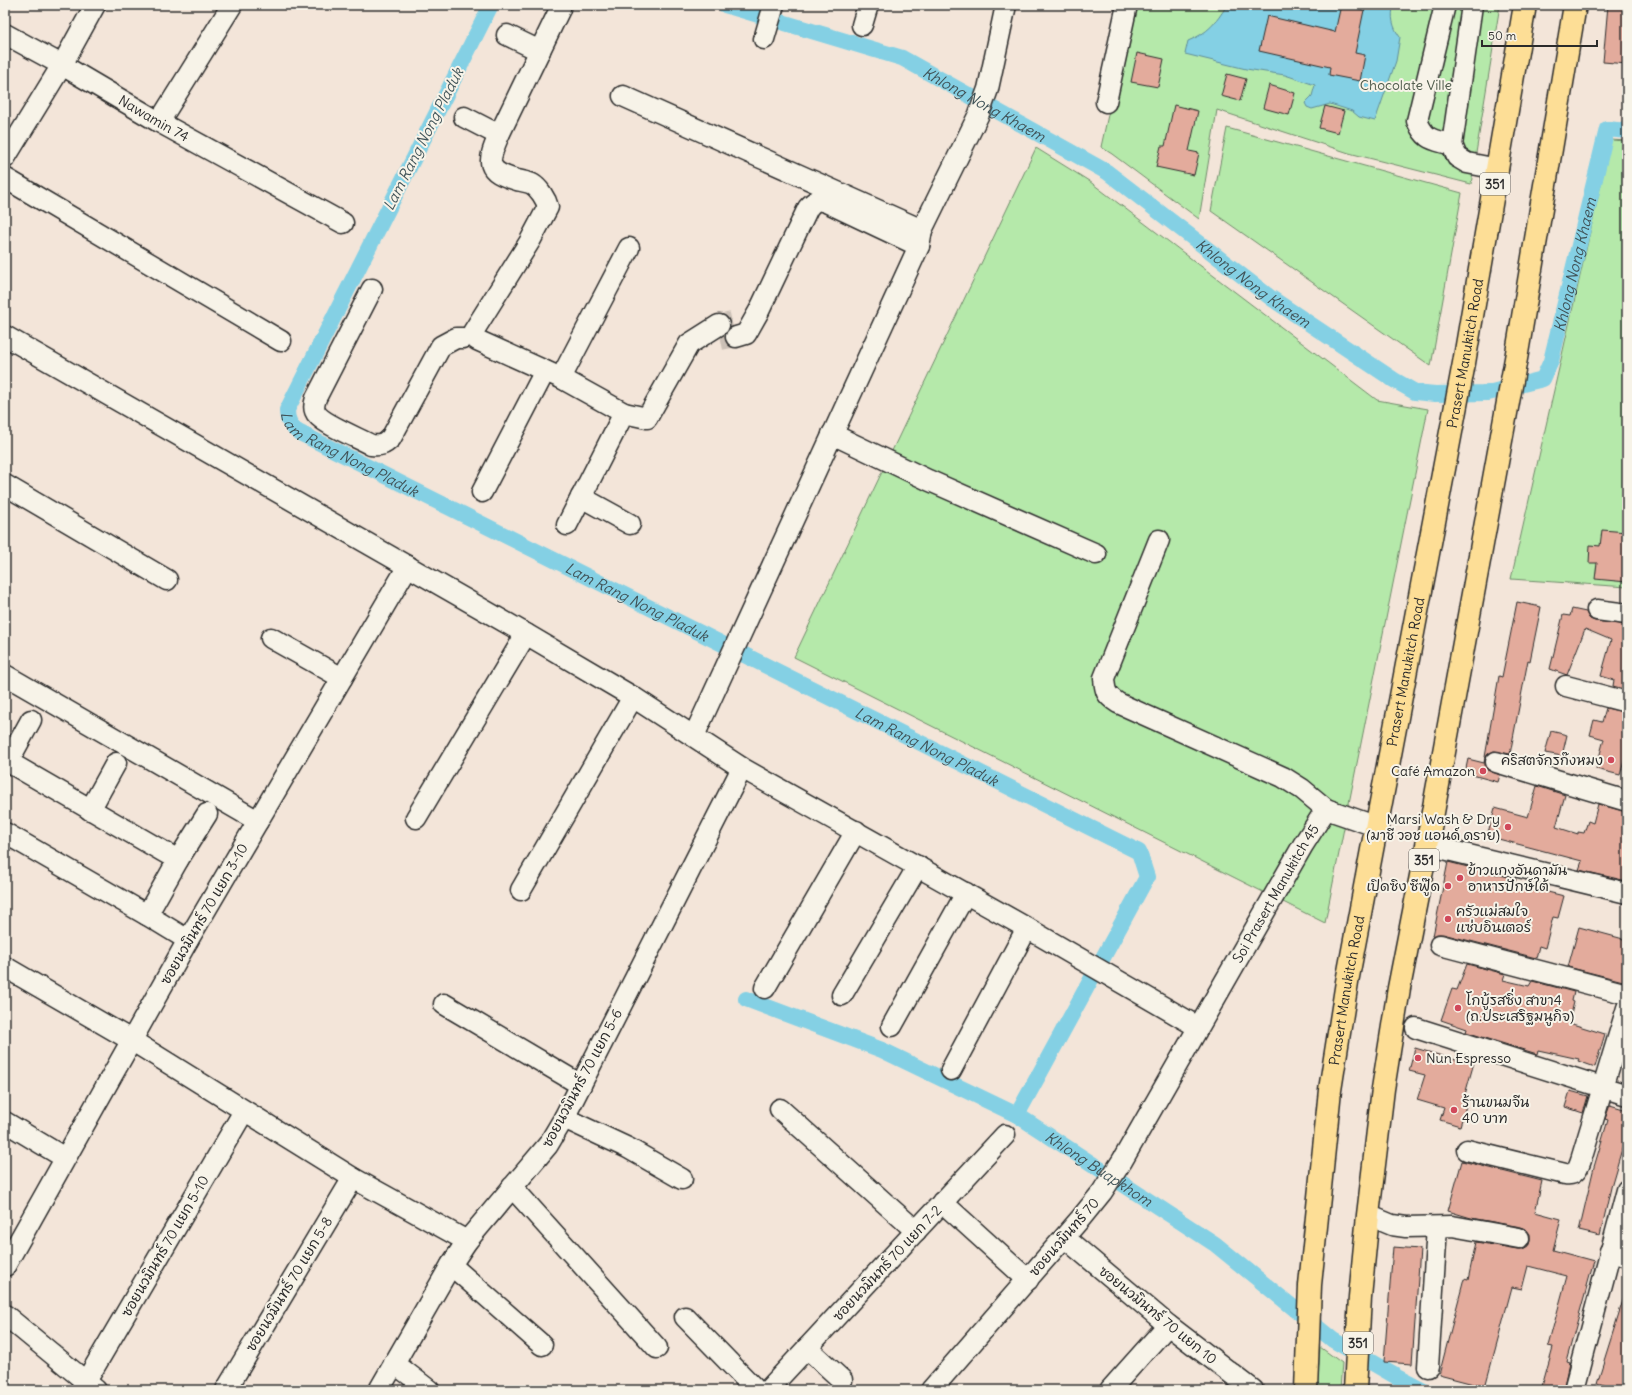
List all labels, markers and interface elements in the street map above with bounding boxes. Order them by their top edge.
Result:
scale bar [1482,22,1597,48]
text: 50 m [1488,28,1517,43]
water label: Khlong Nong Khaem [920,62,1050,146]
water label: Lam Rang Nong Pladuk [379,63,468,213]
park label: Chocolate Ville [1360,76,1452,94]
street label: Nawamin 74 [115,91,192,146]
road number: 351 [1480,173,1510,195]
water label: Khlong Nong Khaem [1549,195,1600,333]
water label: Khlong Nong Khaem [1192,235,1315,332]
street label: Prasert Manukitch Road [1443,277,1487,430]
water label: Lam Rang Nong Pladuk [277,410,423,501]
water label: Lam Rang Nong Pladuk [562,558,713,646]
street label: Prasert Manukitch Road [1383,596,1429,748]
water label: Lam Rang Nong Pladuk [852,702,1003,790]
place label: คริสตจักรก๊งหมง [1501,751,1603,769]
marker: คริสตจักรก๊งหมง [1606,755,1616,765]
place label: Café Amazon [1391,762,1475,780]
marker: Café Amazon [1478,766,1488,776]
place label: Marsi Wash & Dry (มาชี วอช แอนด์ ดราย) [1366,810,1500,844]
street label: Soi Prasert Manukitch 45 [1228,821,1323,966]
marker: Marsi Wash & Dry (มาชี วอช แอนด์ ดราย) [1503,822,1513,832]
street label: ซอยนวมินทร์ 70 แยก 3-10 [156,840,252,988]
road number: 351 [1409,849,1439,871]
place label: ข้าวแกงอันดามัน อาหารปักษ์ใต้ [1468,861,1568,895]
marker: ข้าวแกงอันดามัน อาหารปักษ์ใต้ [1455,873,1465,883]
place label: เปิดซิง ซีฟู๊ด [1366,877,1440,896]
marker: เปิดซิง ซีฟู๊ด [1443,881,1453,891]
place label: ครัวแม่สมใจ แซ่บอินเตอร์ [1456,902,1532,936]
street label: Prasert Manukitch Road [1325,914,1368,1067]
marker: ครัวแม่สมใจ แซ่บอินเตอร์ [1443,914,1453,924]
place label: โกบู้รสซิ่ง สาขา4 (ถ.ประเสริฐมนูกิจ) [1466,988,1574,1026]
marker: โกบู้รสซิ่ง สาขา4 (ถ.ประเสริฐมนูกิจ) [1453,1003,1463,1013]
street label: ซอยนวมินทร์ 70 แยก 5-6 [538,1006,626,1150]
place label: Nun Espresso [1426,1049,1511,1067]
marker: Nun Espresso [1413,1053,1423,1063]
place label: ร้านขนมจีน 40 บาท [1462,1093,1529,1127]
marker: ร้านขนมจีน 40 บาท [1449,1105,1459,1115]
water label: Khlong Buapkhom [1042,1127,1157,1211]
street label: ซอยนวมินทร์ 70 แยก 5-10 [117,1172,213,1320]
street label: ซอยนวมินทร์ 70 [1025,1194,1103,1280]
street label: ซอยนวมินทร์ 70 แยก 7-2 [829,1201,946,1325]
street label: ซอยนวมินทร์ 70 แยก 5-8 [242,1213,336,1355]
street label: ซอยนวมินทร์ 70 แยก 10 [1095,1262,1221,1368]
road number: 351 [1343,1332,1373,1354]

